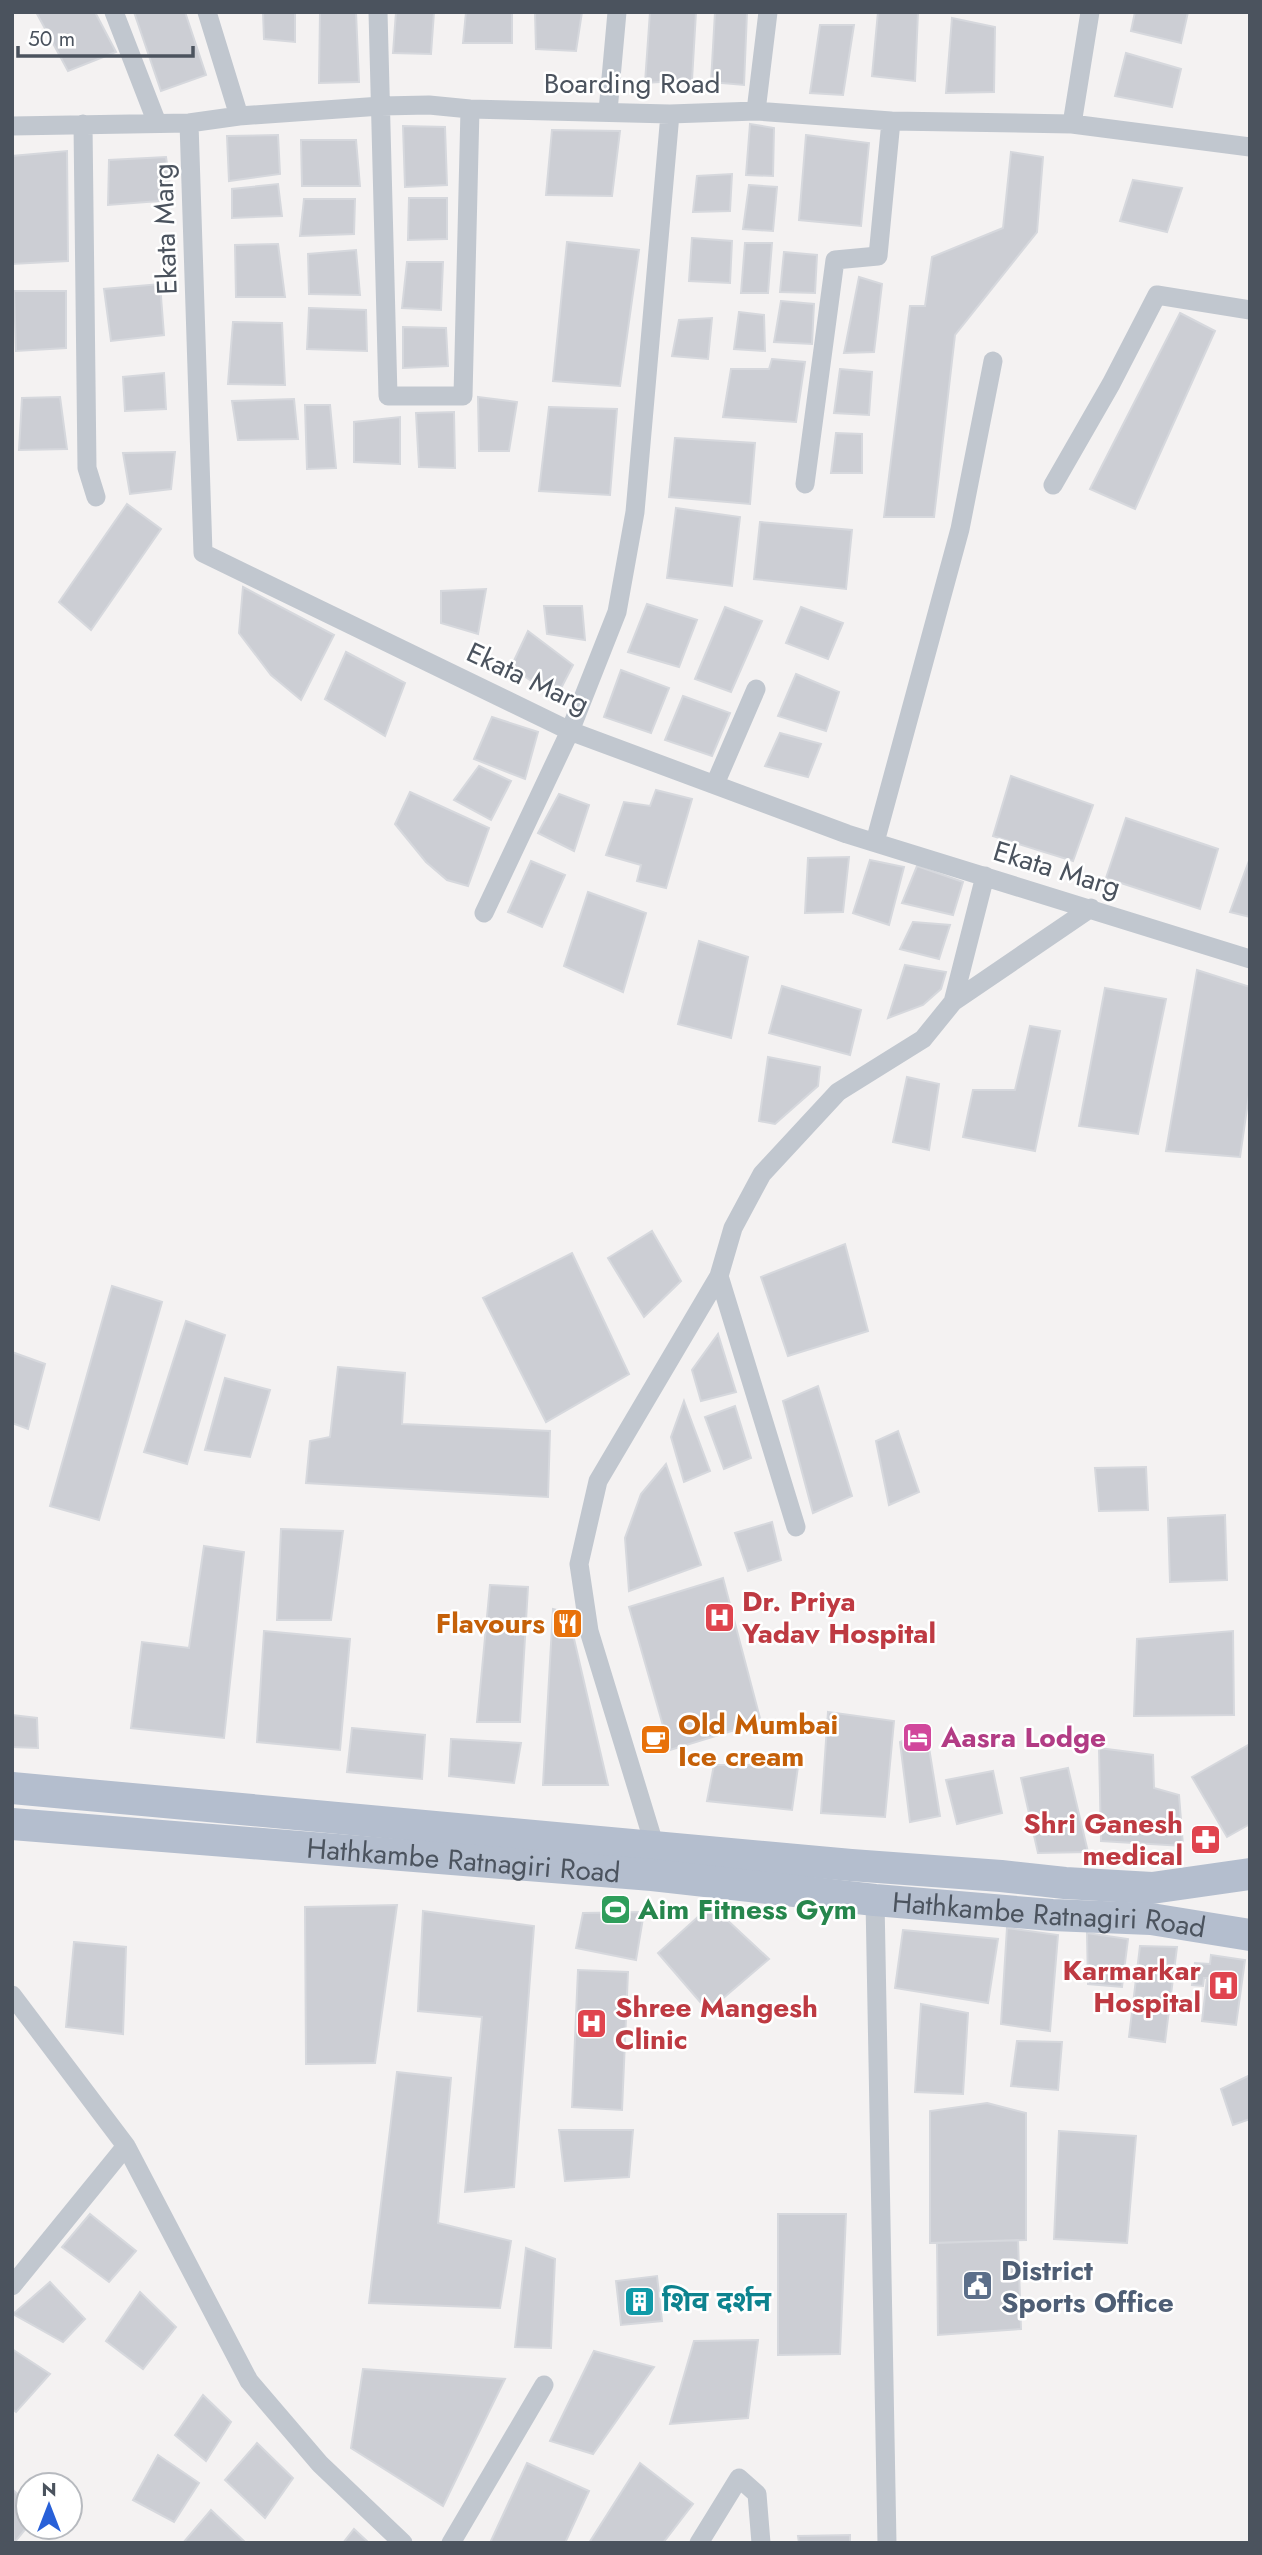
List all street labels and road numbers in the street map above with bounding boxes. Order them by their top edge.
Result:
street label: Boarding Road [544,63,720,104]
street label: Ekata Marg [142,163,188,295]
street label: Ekata Marg [460,632,596,724]
street label: Ekata Marg [988,830,1126,908]
street label: Hathkambe Ratnagiri Road [305,1827,622,1893]
street label: Hathkambe Ratnagiri Road [891,1881,1209,1948]

